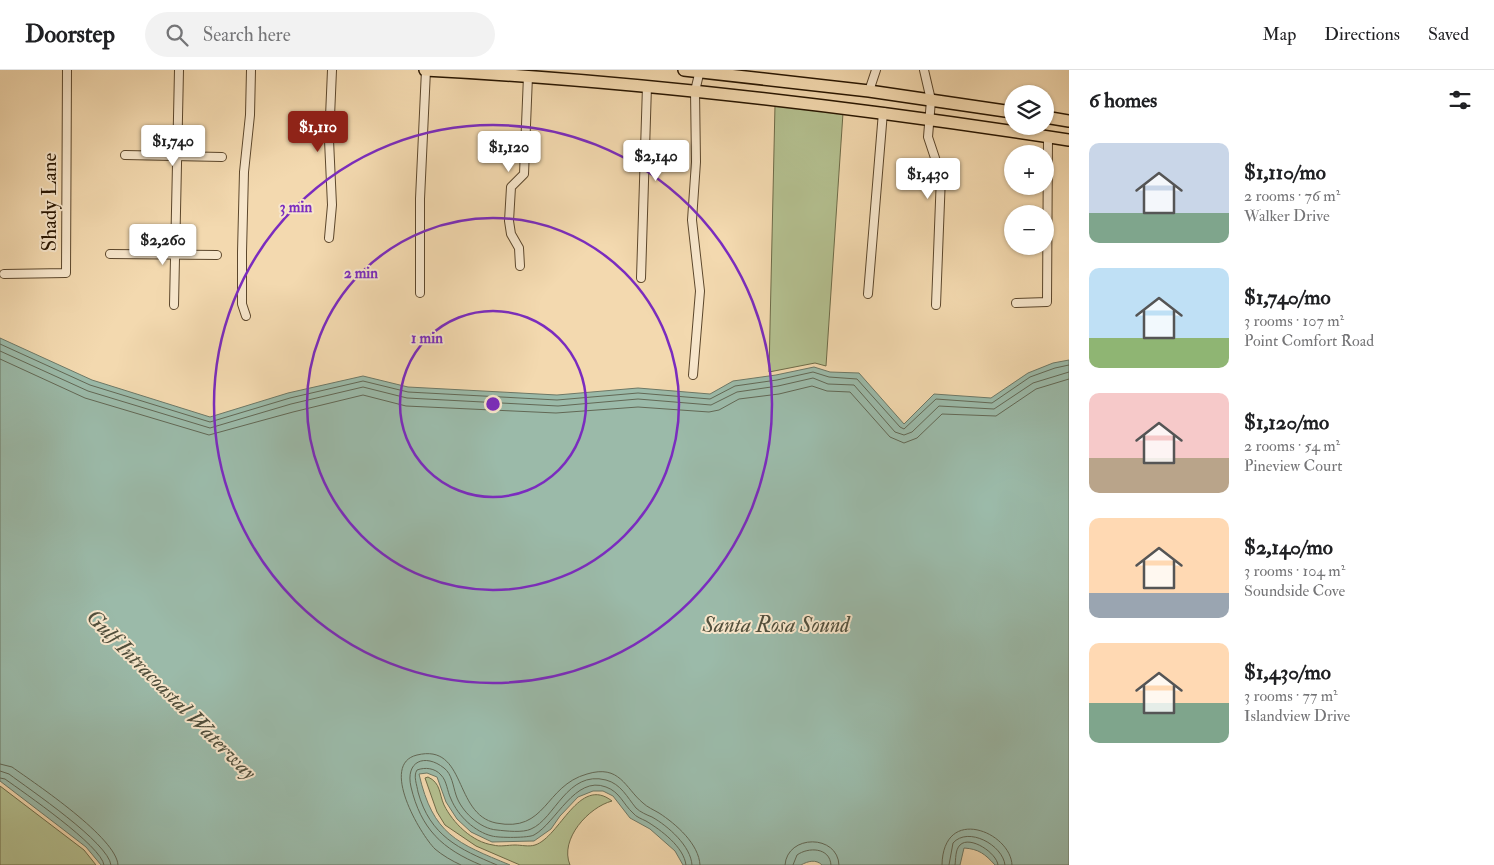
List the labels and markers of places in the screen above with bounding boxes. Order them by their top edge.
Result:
pin: $1,110 [277,111,359,153]
pin: $1,740 [132,124,214,167]
pin: $1,120 [468,131,550,173]
pin: $2,140 [615,140,697,182]
pin: $1,430 [887,158,969,200]
pin: $2,260 [122,224,204,266]
centre of rings [484,395,502,413]

